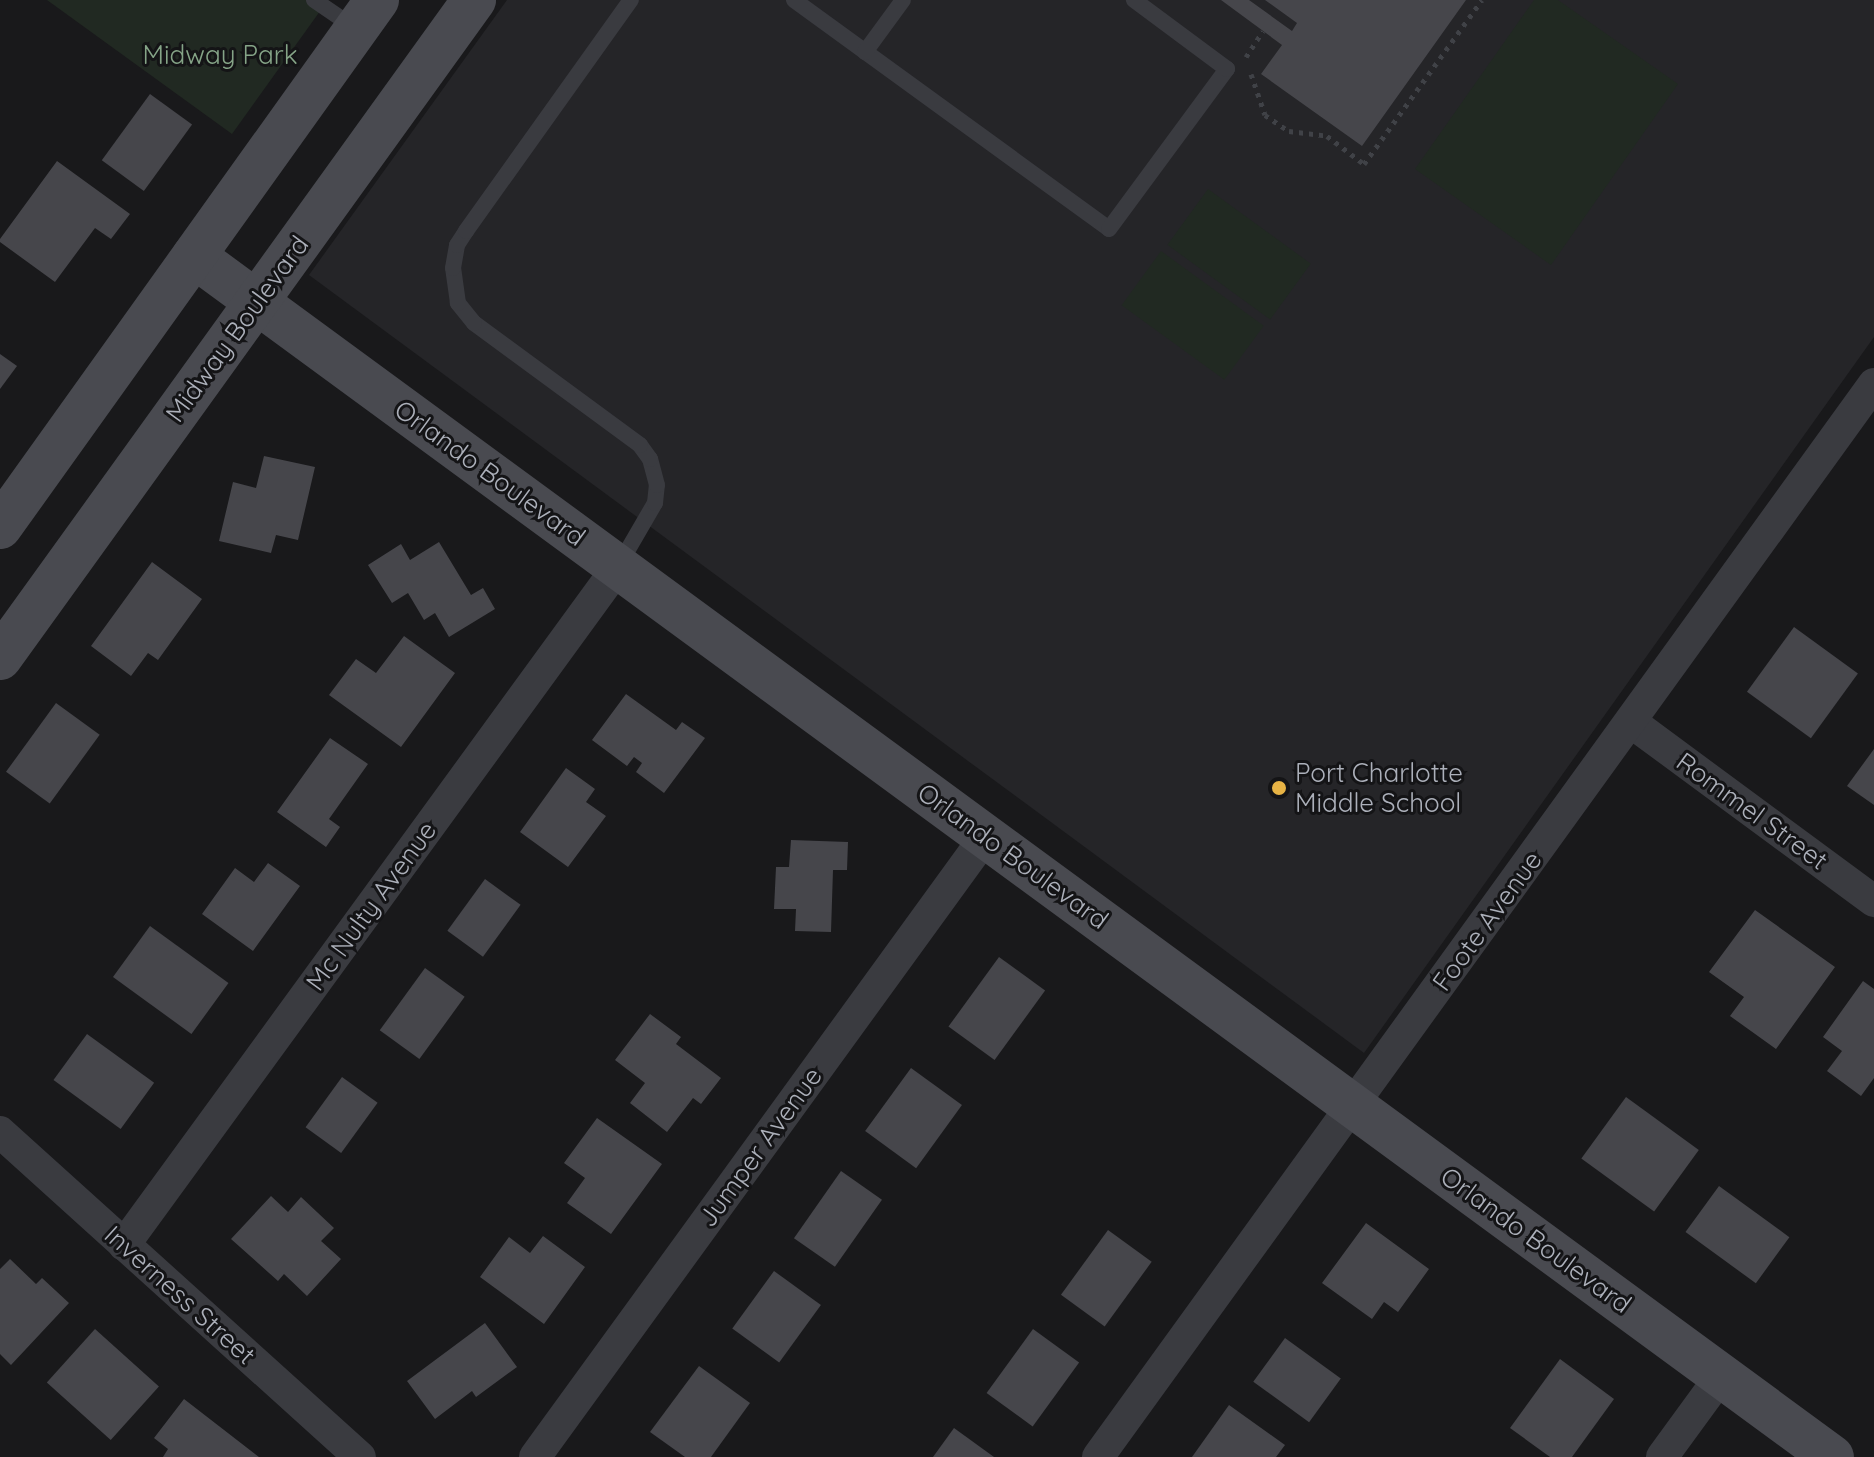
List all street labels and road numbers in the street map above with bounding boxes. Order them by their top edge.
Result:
street label: Midway Boulevard [159,230,315,428]
street label: Orlando Boulevard [389,393,591,553]
street label: Rommel Street [1670,746,1834,876]
street label: Orlando Boulevard [912,776,1114,936]
street label: Mc Nulty Avenue [299,815,443,997]
street label: Foote Avenue [1426,845,1548,997]
street label: Jumper Avenue [692,1061,828,1233]
street label: Orlando Boulevard [1435,1160,1637,1320]
street label: Inverness Street [98,1219,262,1371]

